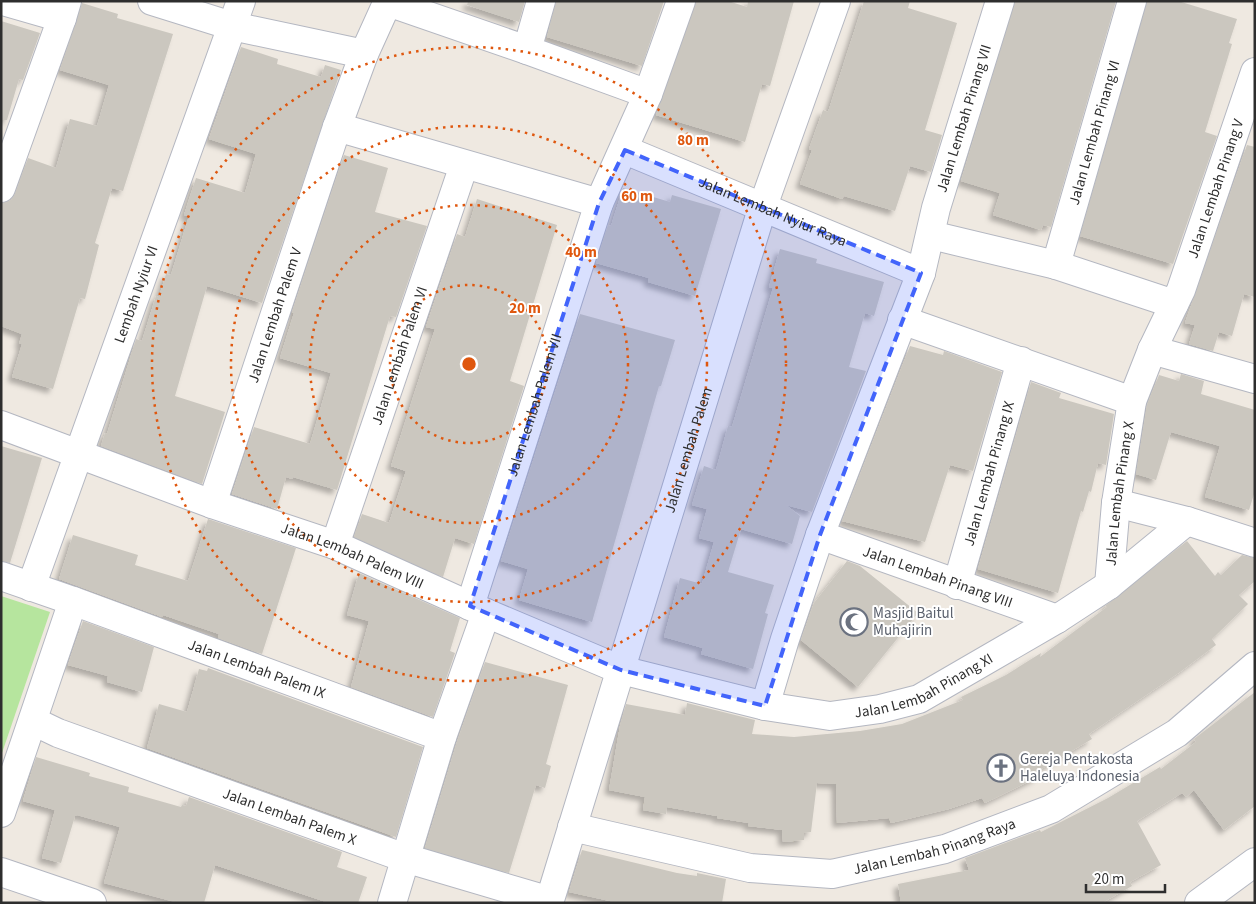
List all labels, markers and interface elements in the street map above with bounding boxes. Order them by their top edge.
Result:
street label: Jalan Lembah Pinang VII [931,42,996,195]
street label: Jalan Lembah Pinang VI [1063,58,1125,207]
street label: Jalan Lembah Pinang V [1182,116,1249,261]
text: 80 m [677,130,709,151]
street label: Jalan Lembah Nyiur Raya [696,171,850,251]
text: 60 m [621,186,653,207]
street label: Lembah Nyiur VI [109,242,163,346]
text: 40 m [565,242,597,263]
street label: Jalan Lembah Palem V [242,245,307,385]
street label: Jalan Lembah Palem VI [366,284,433,428]
text: 20 m [509,298,541,319]
street label: Jalan Lembah Palem VII [502,331,567,479]
centre of rings [460,355,478,373]
street label: Jalan Lembah Palem [659,384,717,515]
street label: Jalan Lembah Pinang IX [958,398,1020,548]
street label: Jalan Lembah Pinang X [1100,420,1139,567]
street label: Jalan Lembah Palem VIII [278,517,427,594]
street label: Jalan Lembah Pinang VIII [860,541,1016,613]
place label: Masjid Baitul Muhajirin [873,603,954,641]
mosque icon: Masjid Baitul Muhajirin [839,607,869,637]
street label: Jalan Lembah Palem IX [185,634,329,704]
street label: Jalan Lembah Pinang XI [853,648,997,723]
place label: Gereja Pentakosta Haleluya Indonesia [1020,749,1140,787]
church icon: Gereja Pentakosta Haleluya Indonesia [986,753,1016,783]
street label: Jalan Lembah Palem X [220,783,360,850]
street label: Jalan Lembah Pinang Raya [851,813,1018,880]
scale bar [1086,862,1165,894]
text: 20 m [1094,869,1124,890]

